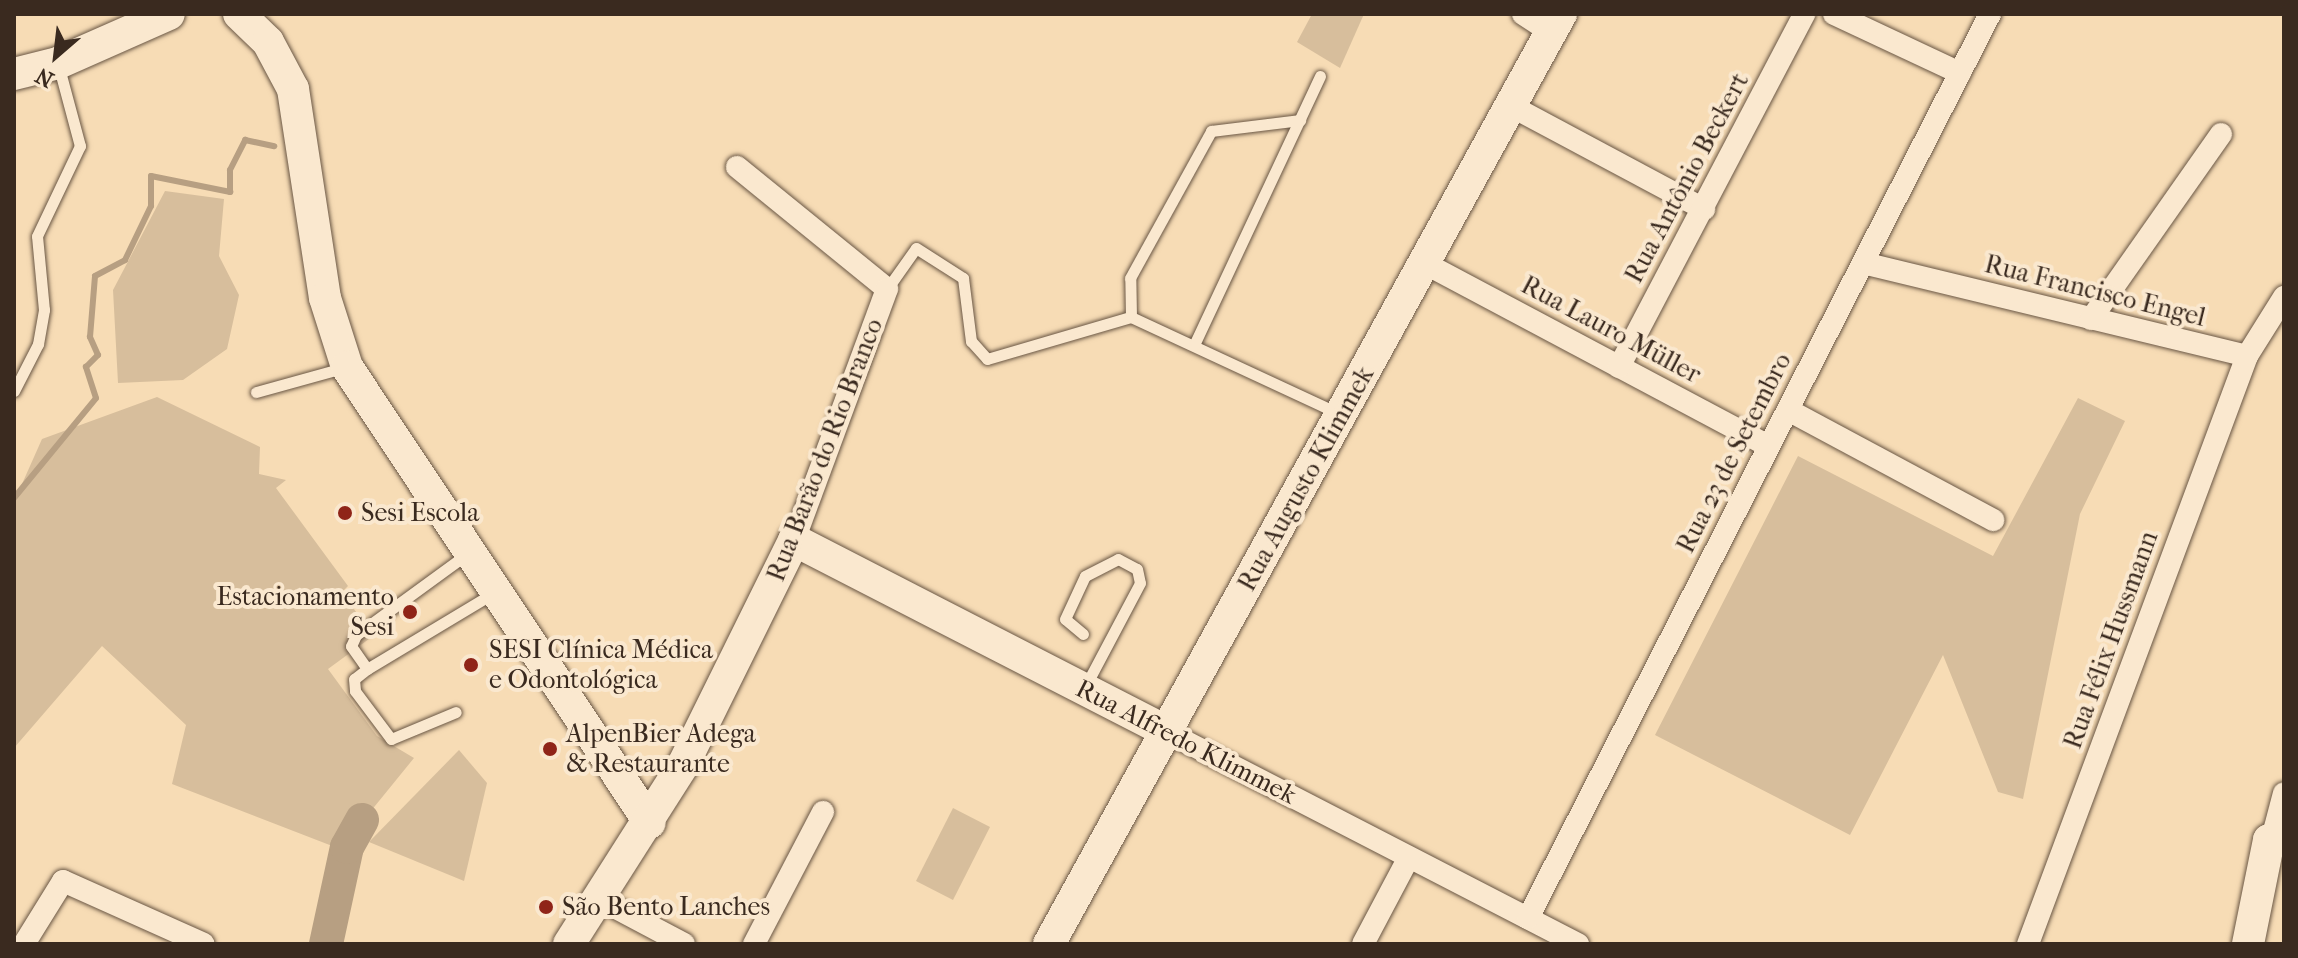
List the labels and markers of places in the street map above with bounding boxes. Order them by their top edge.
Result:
place label: Sesi Escola [361,497,479,529]
marker: Sesi Escola [336,504,354,522]
place label: Estacionamento Sesi [216,581,394,642]
marker: Estacionamento Sesi [401,603,419,621]
place label: SESI Clínica Médica e Odontológica [489,634,713,696]
marker: SESI Clínica Médica e Odontológica [460,654,482,676]
place label: AlpenBier Adega & Restaurante [566,718,756,780]
marker: AlpenBier Adega & Restaurante [541,740,559,758]
place label: São Bento Lanches [562,891,770,923]
marker: São Bento Lanches [537,898,555,916]

